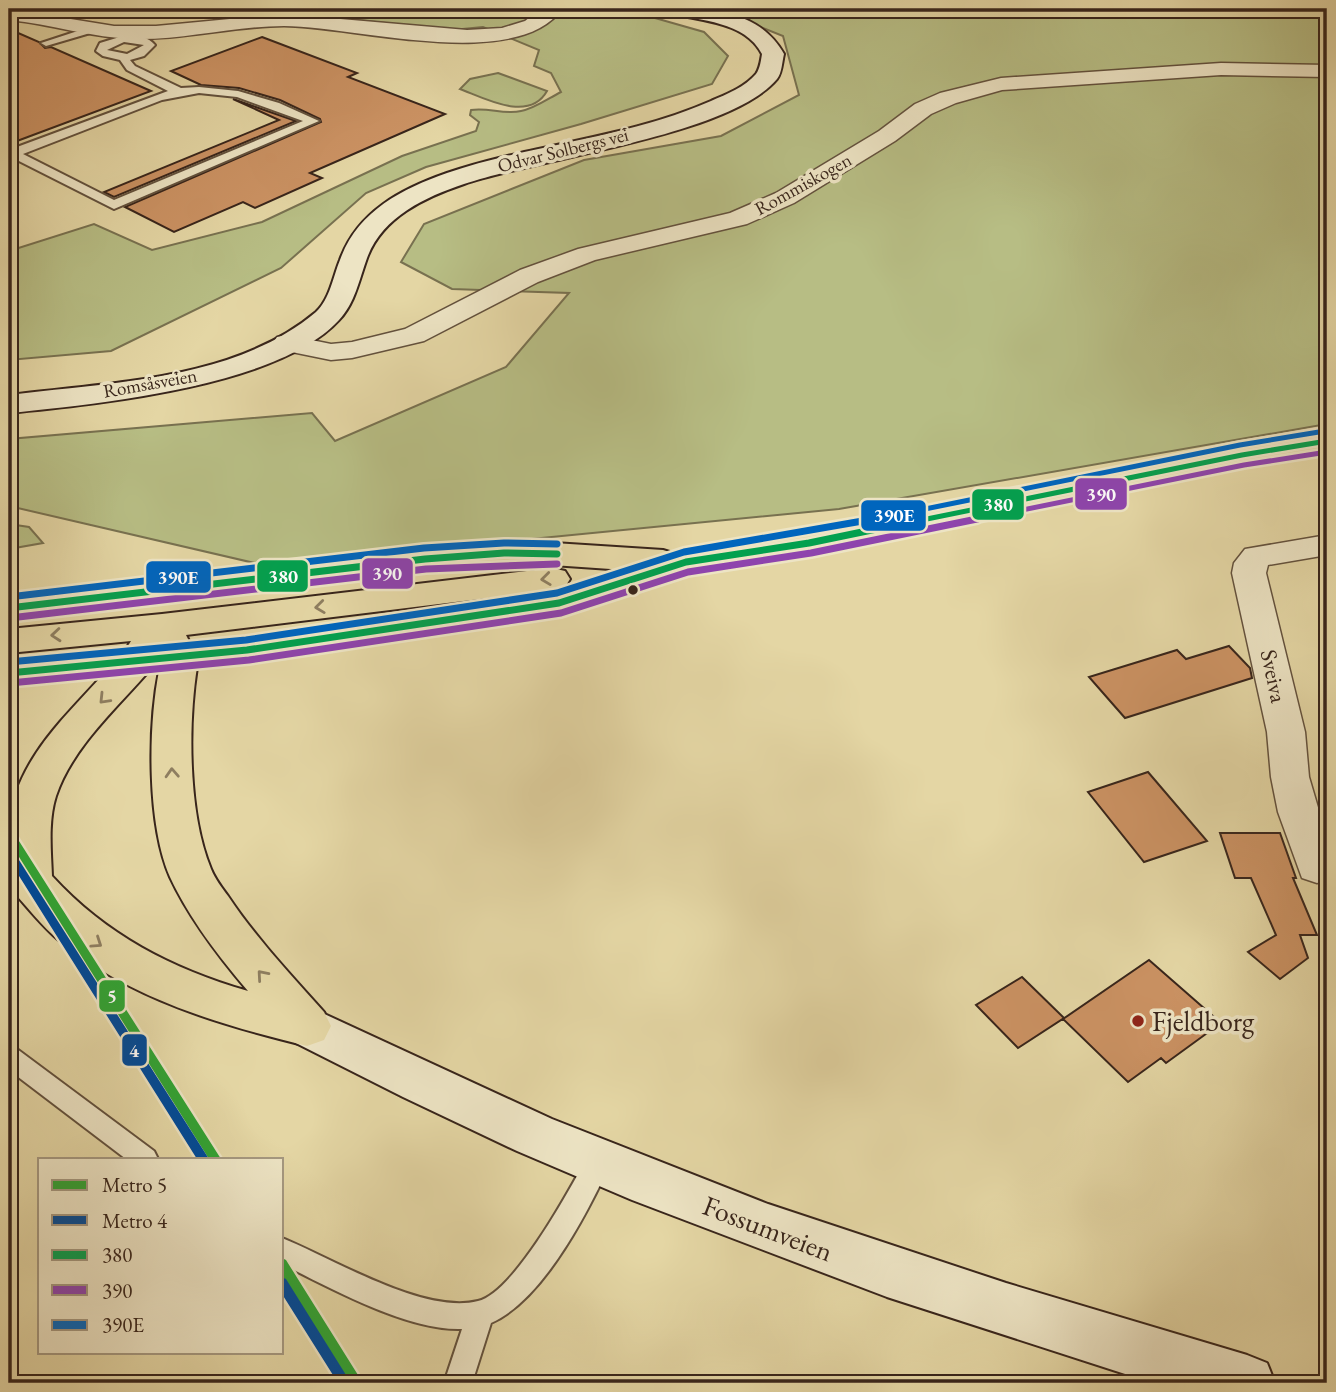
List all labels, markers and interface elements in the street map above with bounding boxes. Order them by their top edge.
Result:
street label: Odvar Solbergs vei [495,122,631,178]
street label: Rommiskogen [750,147,856,221]
street label: Romsåsveien [101,362,199,404]
line badge: 390 [1074,477,1128,511]
text: 390 [1086,482,1116,507]
line badge: 380 [971,488,1025,521]
text: 380 [983,492,1013,517]
line badge: 390E [860,499,927,532]
text: 390E [873,503,915,528]
line badge: 390 [361,557,414,590]
line badge: 380 [256,559,309,593]
line badge: 390E [145,560,212,594]
text: 390 [372,561,402,586]
text: 380 [268,564,298,589]
text: 390E [157,565,199,590]
one-way arrow [540,572,552,587]
unlabelled marker [626,583,640,597]
one-way arrow [314,600,326,615]
one-way arrow [51,628,62,643]
street label: Sveiva [1254,647,1294,706]
one-way arrow [100,690,113,703]
one-way arrow [164,767,179,778]
one-way arrow [89,935,102,947]
one-way arrow [258,970,270,983]
line badge: 5 [98,979,126,1013]
text: 5 [107,984,117,1009]
place label: Fjeldborg [1152,1003,1255,1039]
marker: Fjeldborg [1130,1013,1146,1029]
line badge: 4 [121,1033,148,1067]
text: 4 [129,1038,140,1063]
legend [38,1158,284,1354]
text: Metro 5 [102,1171,167,1198]
street label: Fossumveien [698,1187,838,1269]
text: Metro 4 [102,1207,168,1234]
text: 380 [102,1241,132,1268]
text: 390 [102,1277,132,1304]
text: 390E [102,1311,144,1338]

